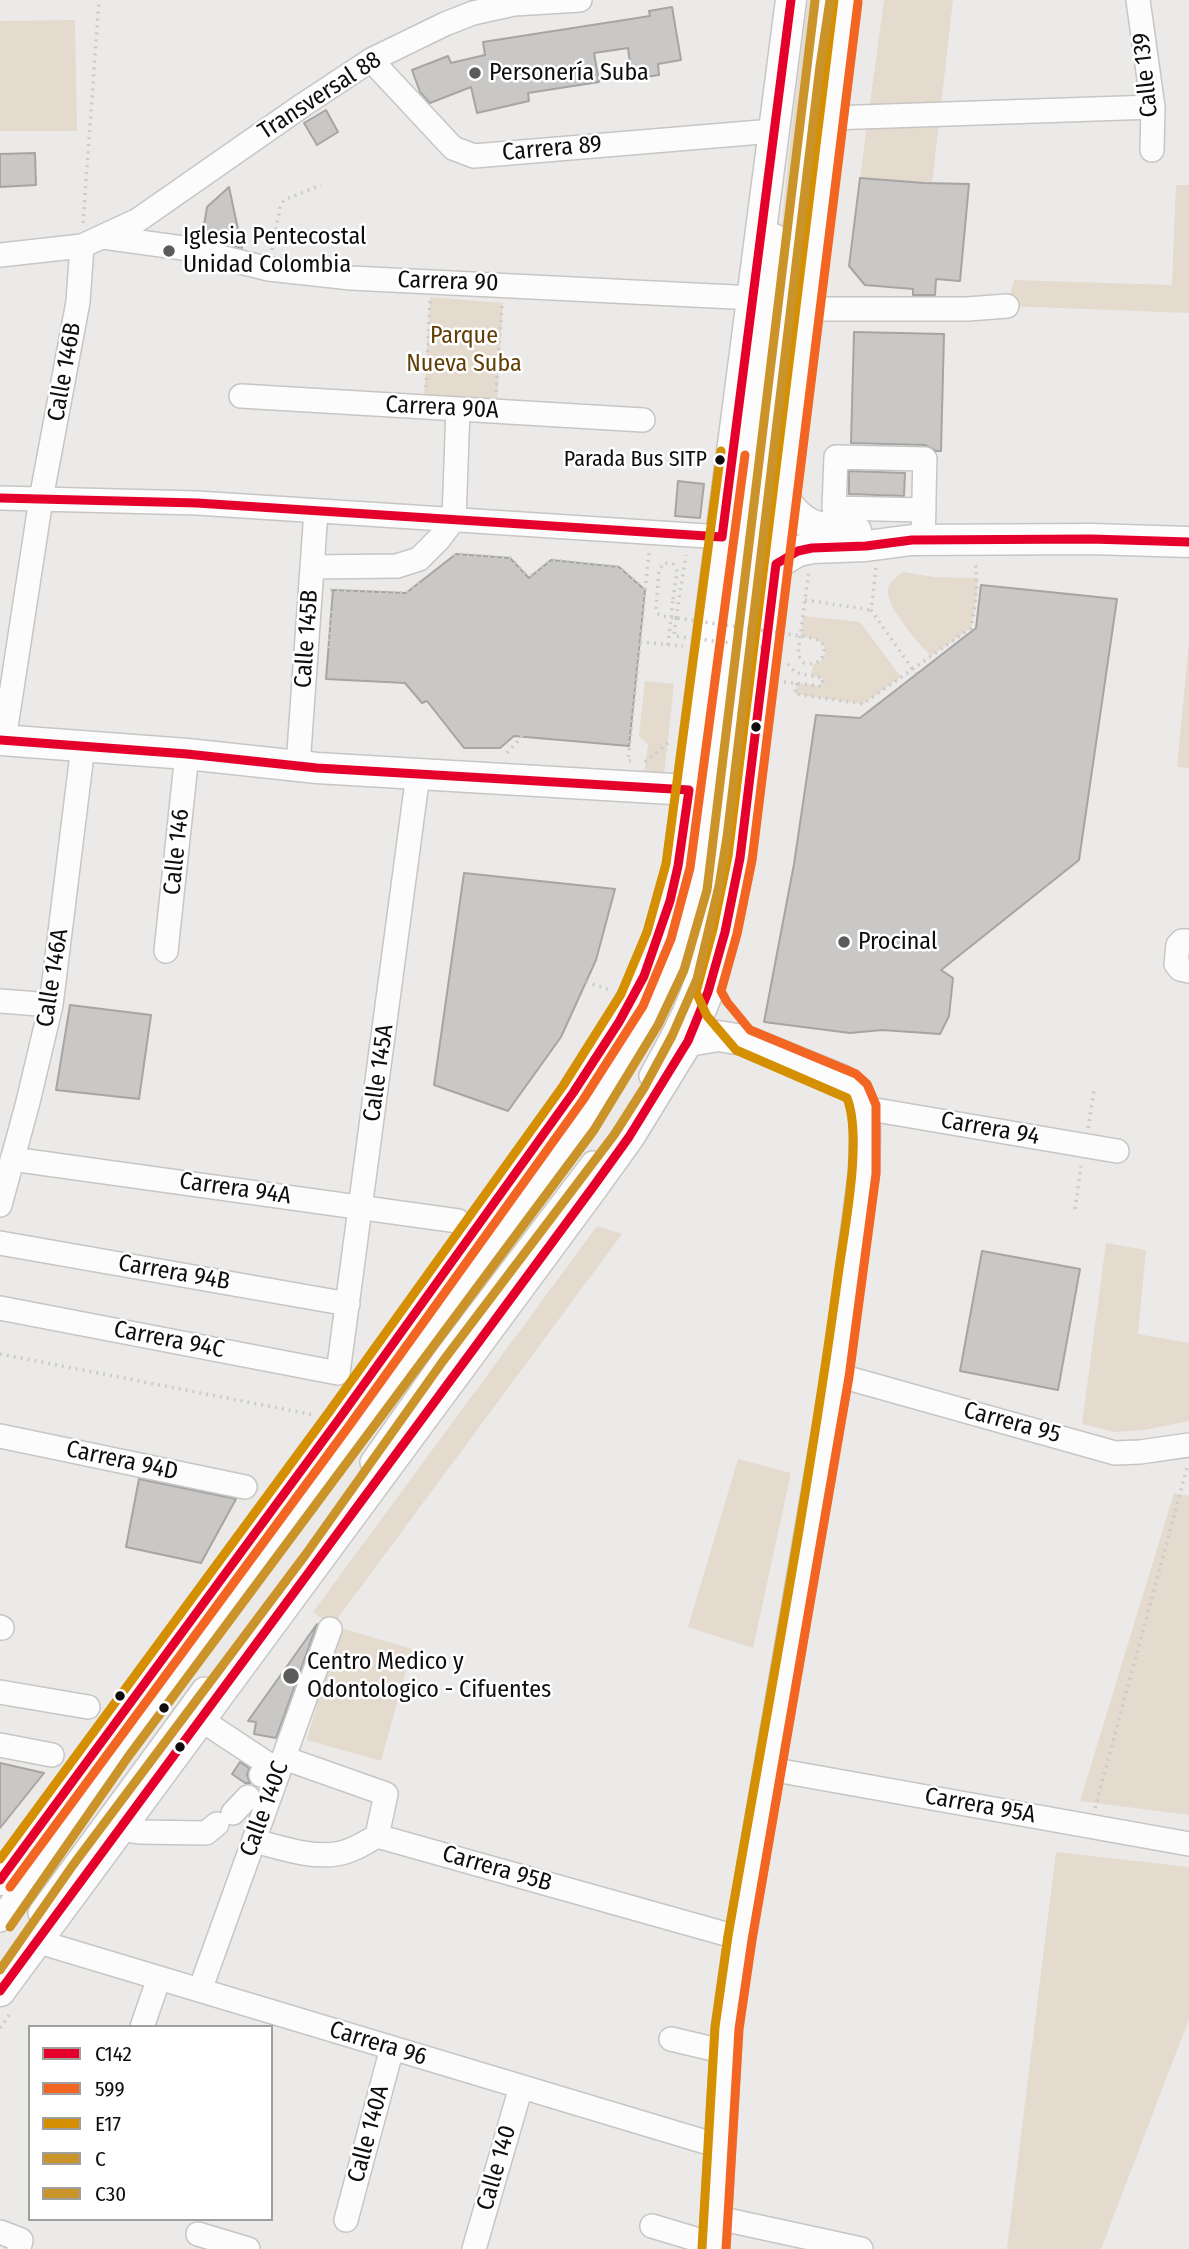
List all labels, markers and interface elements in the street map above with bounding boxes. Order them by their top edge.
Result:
street label: Calle 139 [1127,31,1165,119]
street label: Transversal 88 [253,46,387,146]
place label: Personería Suba [489,59,649,87]
marker: Personería Suba [467,65,483,81]
street label: Carrera 89 [501,130,603,168]
place label: Iglesia Pentecostal Unidad Colombia [183,223,366,279]
marker: Iglesia Pentecostal Unidad Colombia [161,243,177,259]
street label: Carrera 90 [397,266,499,298]
street label: Calle 146B [42,320,88,424]
park label: Parque Nueva Suba [406,322,522,378]
street label: Carrera 90A [385,391,499,425]
place label: Parada Bus SITP [564,447,707,473]
marker: Parada Bus SITP [713,453,727,467]
street label: Calle 145B [289,589,325,689]
unlabelled marker [749,720,763,734]
street label: Calle 146 [158,808,196,896]
street label: Calle 146A [31,927,75,1029]
place label: Procinal [858,928,937,956]
marker: Procinal [836,934,852,950]
street label: Calle 145A [358,1023,400,1123]
street label: Carrera 94 [938,1106,1042,1152]
street label: Carrera 94A [177,1167,293,1211]
street label: Carrera 94B [116,1249,232,1297]
street label: Carrera 94C [111,1315,227,1365]
street label: Carrera 95 [960,1396,1064,1450]
street label: Carrera 94D [63,1435,181,1487]
place label: Centro Medico y Odontologico - Cifuentes [307,1648,551,1704]
marker: Centro Medico y Odontologico - Cifuentes [281,1666,301,1686]
unlabelled marker [113,1689,127,1703]
unlabelled marker [157,1701,171,1715]
unlabelled marker [173,1740,187,1754]
street label: Calle 140C [235,1757,295,1861]
street label: Carrera 95A [922,1782,1038,1830]
street label: Carrera 95B [439,1840,555,1898]
street label: Carrera 96 [326,2016,430,2072]
legend [28,2025,273,2221]
text: C142 [95,2041,132,2067]
text: 599 [95,2076,125,2102]
street label: Calle 140A [342,2082,396,2186]
text: E17 [95,2111,121,2137]
street label: Calle 140 [471,2122,523,2214]
text: C [95,2146,106,2172]
text: C30 [95,2181,126,2207]

